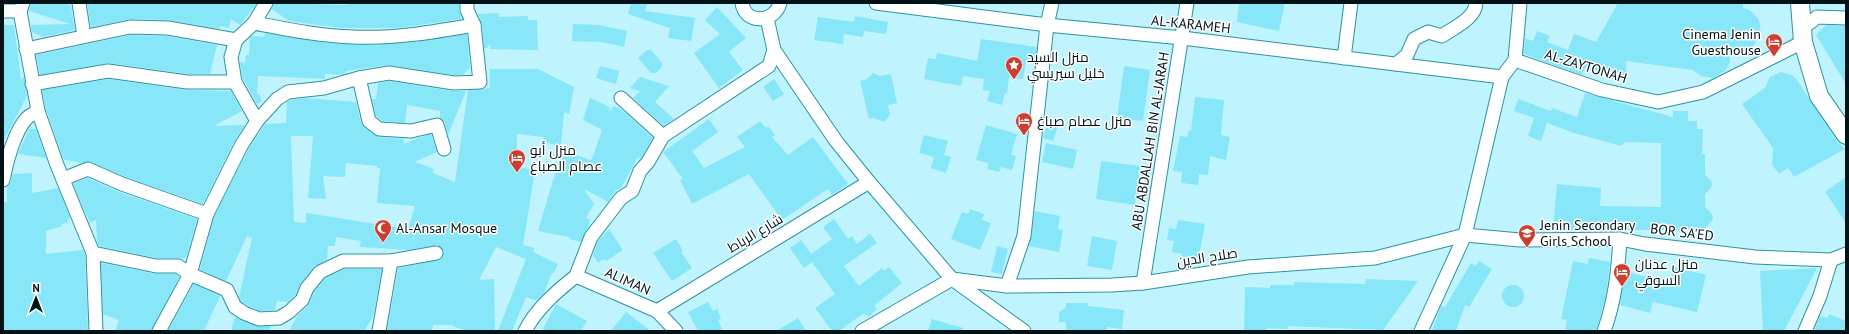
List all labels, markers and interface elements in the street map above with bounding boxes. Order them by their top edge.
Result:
street label: AL-KARAMEH [1150,11,1232,37]
place label: Cinema Jenin Guesthouse [1682,25,1761,59]
hotel icon: Cinema Jenin Guesthouse [1764,32,1784,57]
street label: AL-ZAYTONAH [1543,45,1629,87]
place label: منزل السيد خليل سيريسي [1027,48,1105,84]
street label: ABU ABDALLAH BIN AL-JARAH [1127,51,1173,231]
place icon: منزل السيد خليل سيريسي [1004,55,1024,80]
hotel icon: منزل عصام صباغ [1014,111,1034,136]
place label: منزل عصام صباغ [1037,112,1132,131]
place label: منزل أبو عصام الصباغ [530,141,602,176]
hotel icon: منزل أبو عصام الصباغ [507,148,527,173]
street label: شارع الرباط [724,210,786,256]
place label: Jenin Secondary Girls School [1539,216,1636,250]
mosque icon: Al-Ansar Mosque [373,218,393,243]
place label: Al-Ansar Mosque [396,219,497,237]
street label: BOR SA'ED [1649,219,1715,245]
school or university icon: Jenin Secondary Girls School [1517,223,1537,248]
street label: صلاح الدين [1175,243,1239,271]
place label: منزل عدنان السوقي [1635,255,1698,292]
hotel icon: منزل عدنان السوقي [1612,262,1632,287]
street label: ALIMAN [602,263,654,299]
north arrow [16,278,56,318]
text: N [32,281,40,295]

